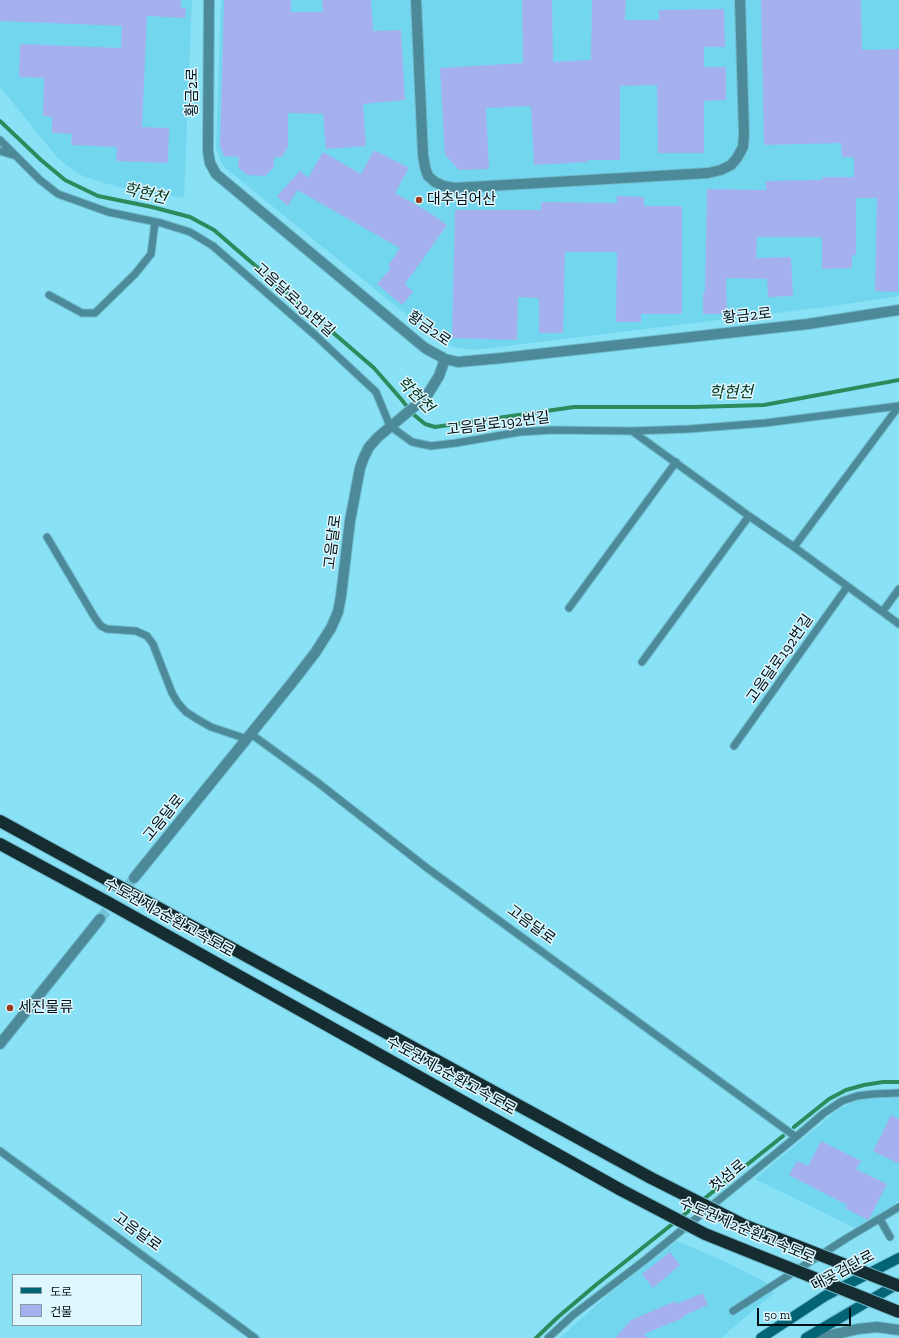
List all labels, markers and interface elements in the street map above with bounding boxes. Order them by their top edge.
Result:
street label: 황금2로 [184,67,202,117]
water label: 학현천 [121,180,169,208]
place label: 대추넘어산 [427,191,496,209]
marker: 대추넘어산 [414,195,424,205]
street label: 고음달로191번길 [250,259,338,341]
street label: 황금2로 [722,304,772,328]
street label: 황금2로 [404,308,454,350]
water label: 학현천 [393,373,437,417]
water label: 학현천 [709,383,753,403]
street label: 고음달로192번길 [445,409,551,439]
street label: 고음달로 [321,514,345,570]
street label: 고음달로192번길 [743,611,817,707]
street label: 고음달로 [140,791,188,845]
street label: 수도권제2순환고속도로 [101,875,237,961]
street label: 고음달로 [503,901,559,949]
place label: 세진물류 [18,999,73,1017]
marker: 세진물류 [5,1003,15,1013]
street label: 수도권제2순환고속도로 [383,1033,519,1119]
street label: 첫섬로 [706,1156,750,1196]
street label: 수도권제2순환고속도로 [676,1194,818,1268]
street label: 고음달로 [109,1208,165,1256]
street label: 대곶검단로 [808,1247,878,1295]
legend [12,1274,142,1326]
text: 도로 [50,1285,72,1299]
scale bar [759,1300,853,1326]
text: 건물 [50,1305,72,1319]
text: 50 m [764,1308,790,1322]

